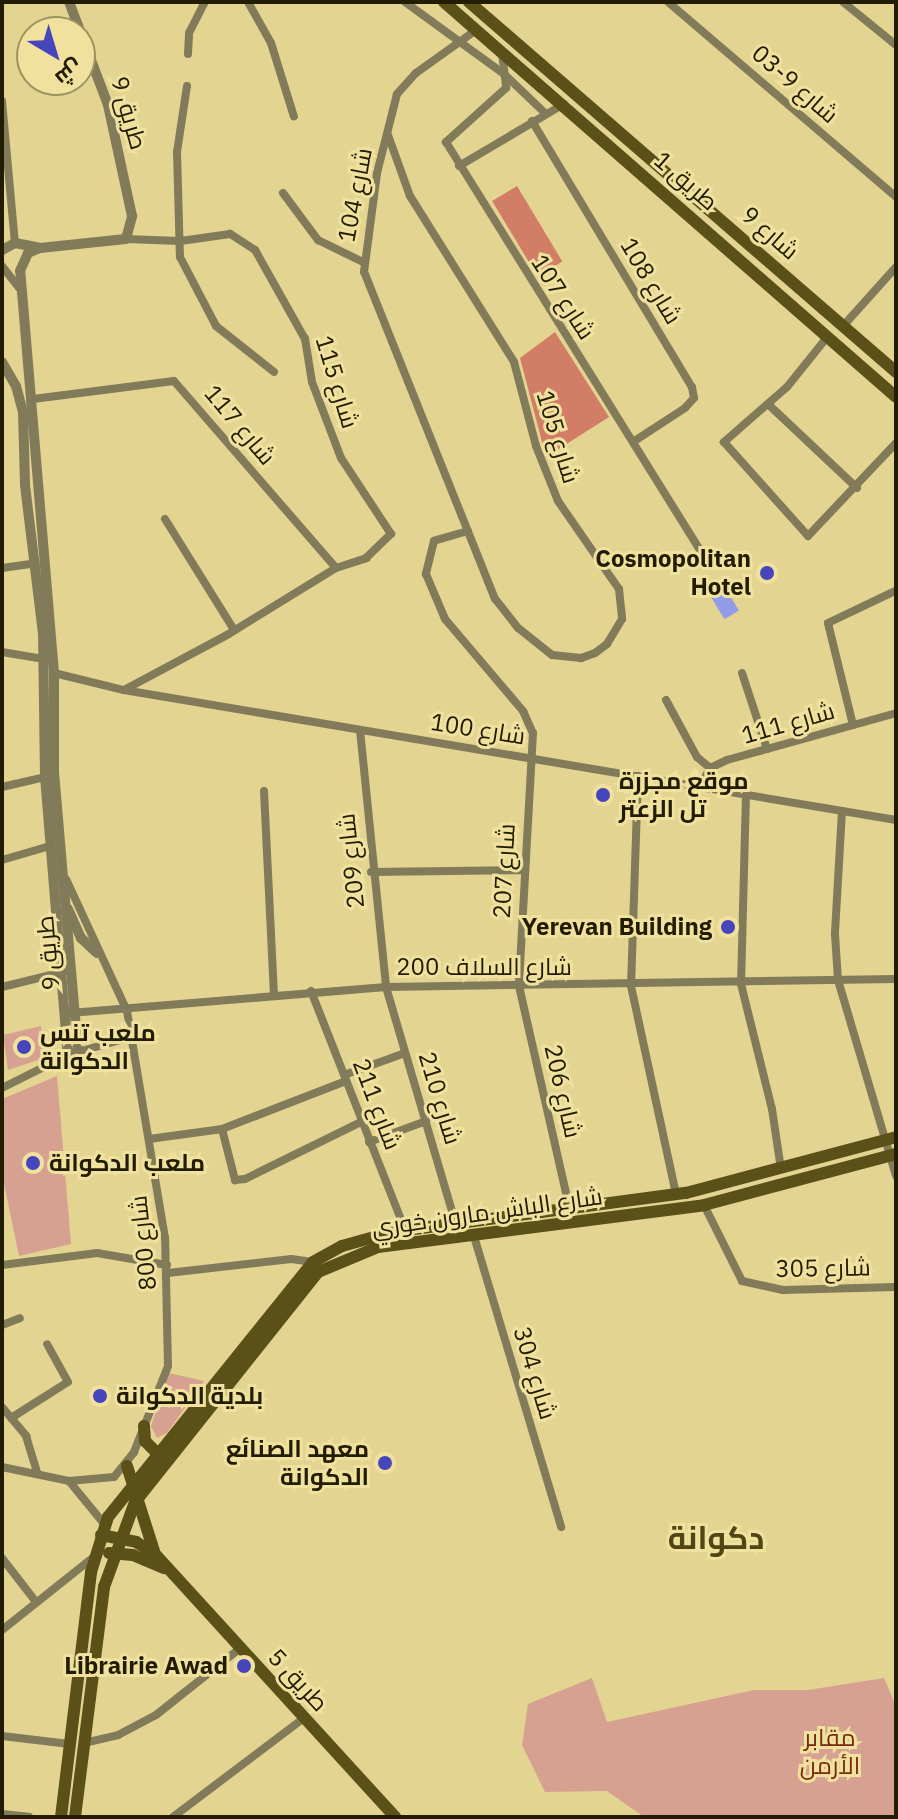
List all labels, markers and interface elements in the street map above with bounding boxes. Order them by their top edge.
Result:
north arrow [16,16,96,96]
street label: شارع 9-03 [746,39,844,129]
text: ش [50,54,90,94]
street label: طريق 9 [105,73,153,153]
street label: شارع 104 [332,145,378,245]
street label: طريق 1 [648,146,724,216]
street label: شارع 9 [735,200,805,266]
street label: شارع 108 [614,233,688,329]
street label: شارع 107 [525,249,601,345]
street label: شارع 115 [309,332,365,432]
street label: شارع 117 [198,379,282,471]
street label: شارع 105 [530,387,586,487]
place label: Cosmopolitan Hotel [595,545,751,601]
marker: Cosmopolitan Hotel [758,564,776,582]
street label: شارع 111 [738,696,838,750]
street label: شارع 100 [429,707,527,751]
place label: موقع مجزرة تل الزعتر [619,767,749,823]
marker: موقع مجزرة تل الزعتر [594,786,612,804]
street label: شارع 209 [332,812,370,910]
street label: شارع 207 [487,823,521,919]
place label: Yerevan Building [522,913,712,941]
street label: 9 طريق [30,914,66,992]
marker: Yerevan Building [719,918,737,936]
street label: 200 شارع السلاف [396,953,572,981]
place label: ملعب تنس الدكوانة [40,1019,156,1075]
marker: ملعب تنس الدكوانة [15,1038,33,1056]
street label: شارع 206 [538,1041,588,1141]
street label: شارع 210 [412,1048,468,1148]
street label: شارع 211 [346,1054,408,1154]
place label: ملعب الدكوانة [49,1149,205,1177]
marker: ملعب الدكوانة [24,1154,42,1172]
street label: شارع الباش مارون خوري [370,1182,604,1242]
street label: 800 شارع [124,1194,162,1292]
street label: شارع 305 [775,1253,871,1283]
street label: شارع 304 [507,1323,563,1423]
place label: بلدية الدكوانة [116,1382,263,1410]
marker: بلدية الدكوانة [91,1387,109,1405]
place label: معهد الصنائع الدكوانة [226,1435,369,1491]
marker: معهد الصنائع الدكوانة [376,1454,394,1472]
district label: دكوانة [668,1518,764,1556]
street label: طريق 5 [262,1643,334,1717]
place label: Librairie Awad [64,1652,228,1680]
marker: Librairie Awad [235,1657,253,1675]
park label: مقابر الأرمن [800,1724,860,1780]

